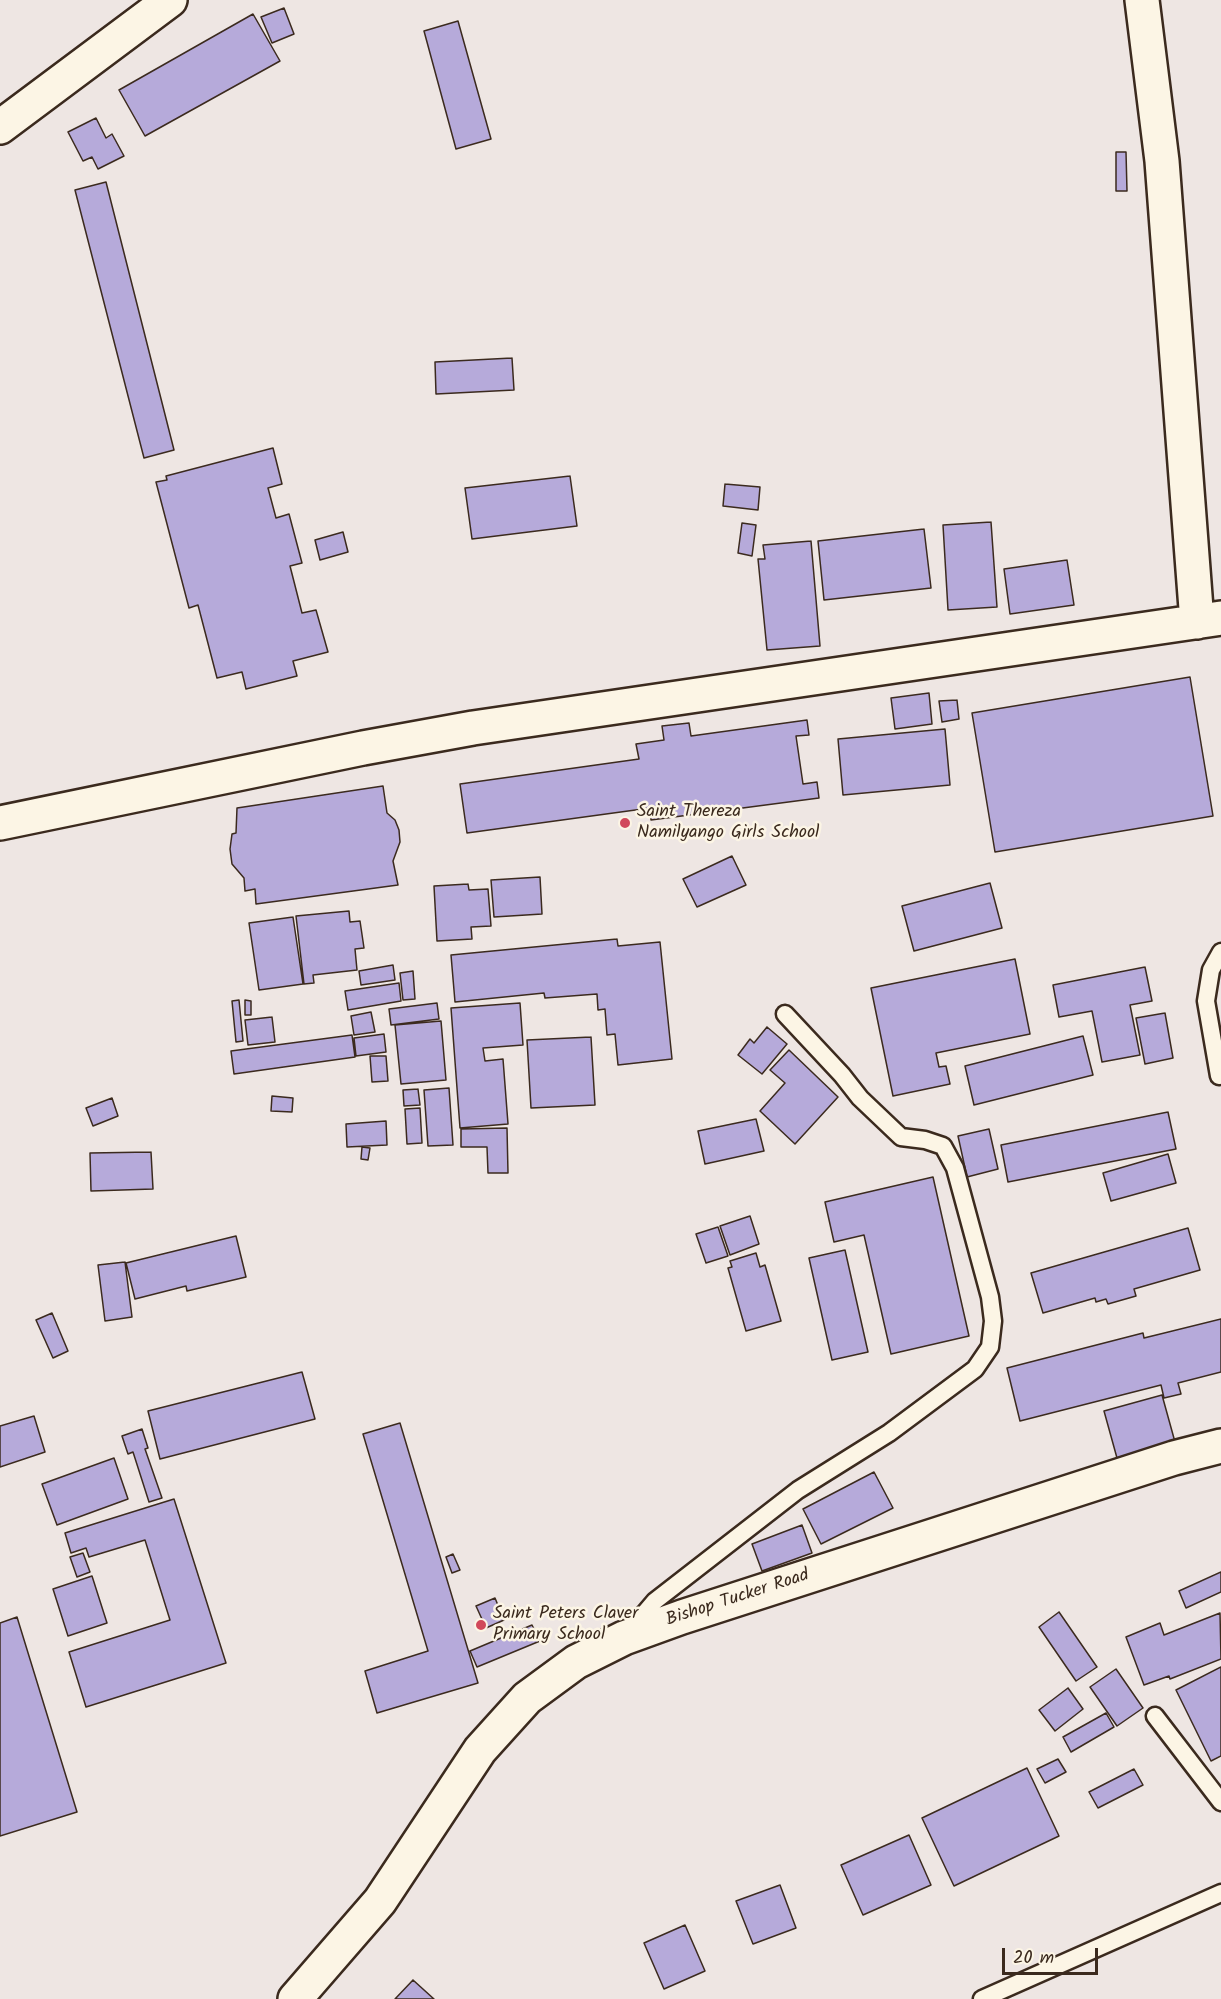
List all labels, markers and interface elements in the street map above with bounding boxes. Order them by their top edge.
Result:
place label: Saint Thereza Namilyango Girls School [637,802,820,844]
marker: Saint Thereza Namilyango Girls School [618,816,632,830]
street label: Bishop Tucker Road [664,1566,812,1632]
place label: Saint Peters Claver Primary School [493,1604,638,1646]
marker: Saint Peters Claver Primary School [474,1618,488,1632]
scale bar [1005,1936,1101,1974]
text: 20 m [1013,1944,1054,1973]

